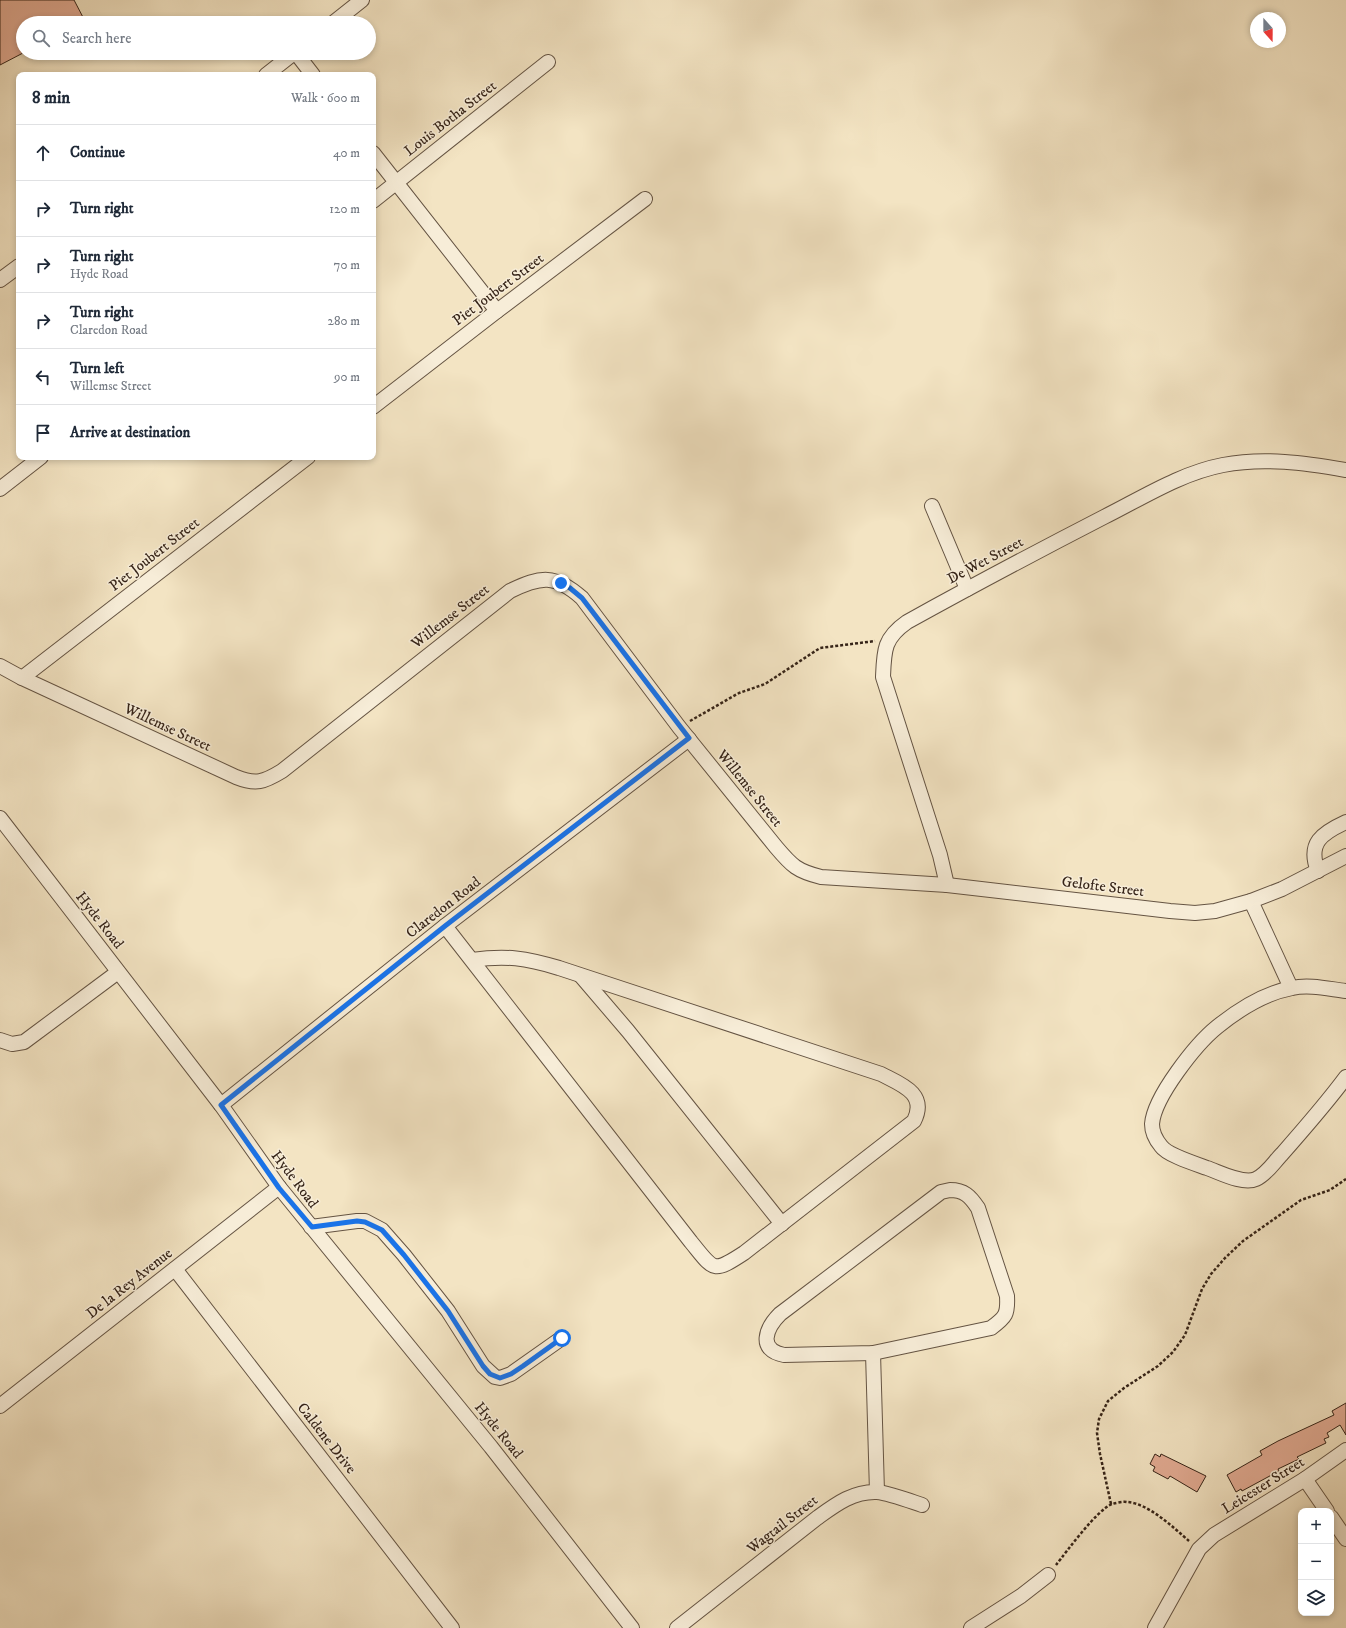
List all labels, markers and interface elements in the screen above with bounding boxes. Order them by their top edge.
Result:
north arrow [1250,12,1286,48]
search box [16,16,376,60]
icon: search [30,27,52,49]
text: Search here [62,29,131,48]
street label: Louis Botha Street [400,76,500,160]
text: 8 min [32,87,70,109]
text: Walk · 600 m [291,90,360,106]
icon: ahead [32,142,54,164]
text: Continue [70,143,125,162]
text: 40 m [333,145,360,161]
icon: right [32,198,54,220]
text: Turn right [70,199,133,218]
text: 120 m [329,201,360,217]
text: Turn right [70,247,133,266]
street label: Piet Joubert Street [449,249,548,330]
icon: right [32,254,54,276]
text: 70 m [334,257,360,273]
text: Hyde Road [70,266,128,282]
text: Turn right [70,303,133,322]
icon: right [32,310,54,332]
text: 280 m [328,313,360,329]
text: Claredon Road [70,322,148,338]
text: Turn left [70,359,124,378]
icon: left [32,366,54,388]
text: 90 m [334,369,360,385]
text: Willemse Street [70,378,151,394]
icon: arrive [32,422,54,444]
text: Arrive at destination [70,423,190,442]
street label: Piet Joubert Street [105,513,203,596]
street label: De Wet Street [944,532,1027,588]
route end [552,574,570,592]
street label: Willemse Street [407,580,493,653]
street label: Willemse Street [120,699,215,756]
street label: Willemse Street [712,745,787,831]
street label: Claredon Road [402,872,485,942]
street label: Gelofte Street [1061,872,1145,901]
street label: Hyde Road [71,888,128,953]
street label: Hyde Road [267,1147,323,1212]
street label: De la Rey Avenue [82,1244,176,1323]
route start [553,1329,571,1347]
street label: Hyde Road [470,1398,527,1463]
street label: Caldene Drive [293,1399,360,1478]
street label: Leicester Street [1218,1452,1308,1518]
street label: Wagtail Street [742,1491,822,1559]
map controls [1298,1508,1334,1616]
button: + [1298,1508,1334,1544]
button: − [1298,1544,1334,1580]
button: layers [1298,1580,1334,1616]

